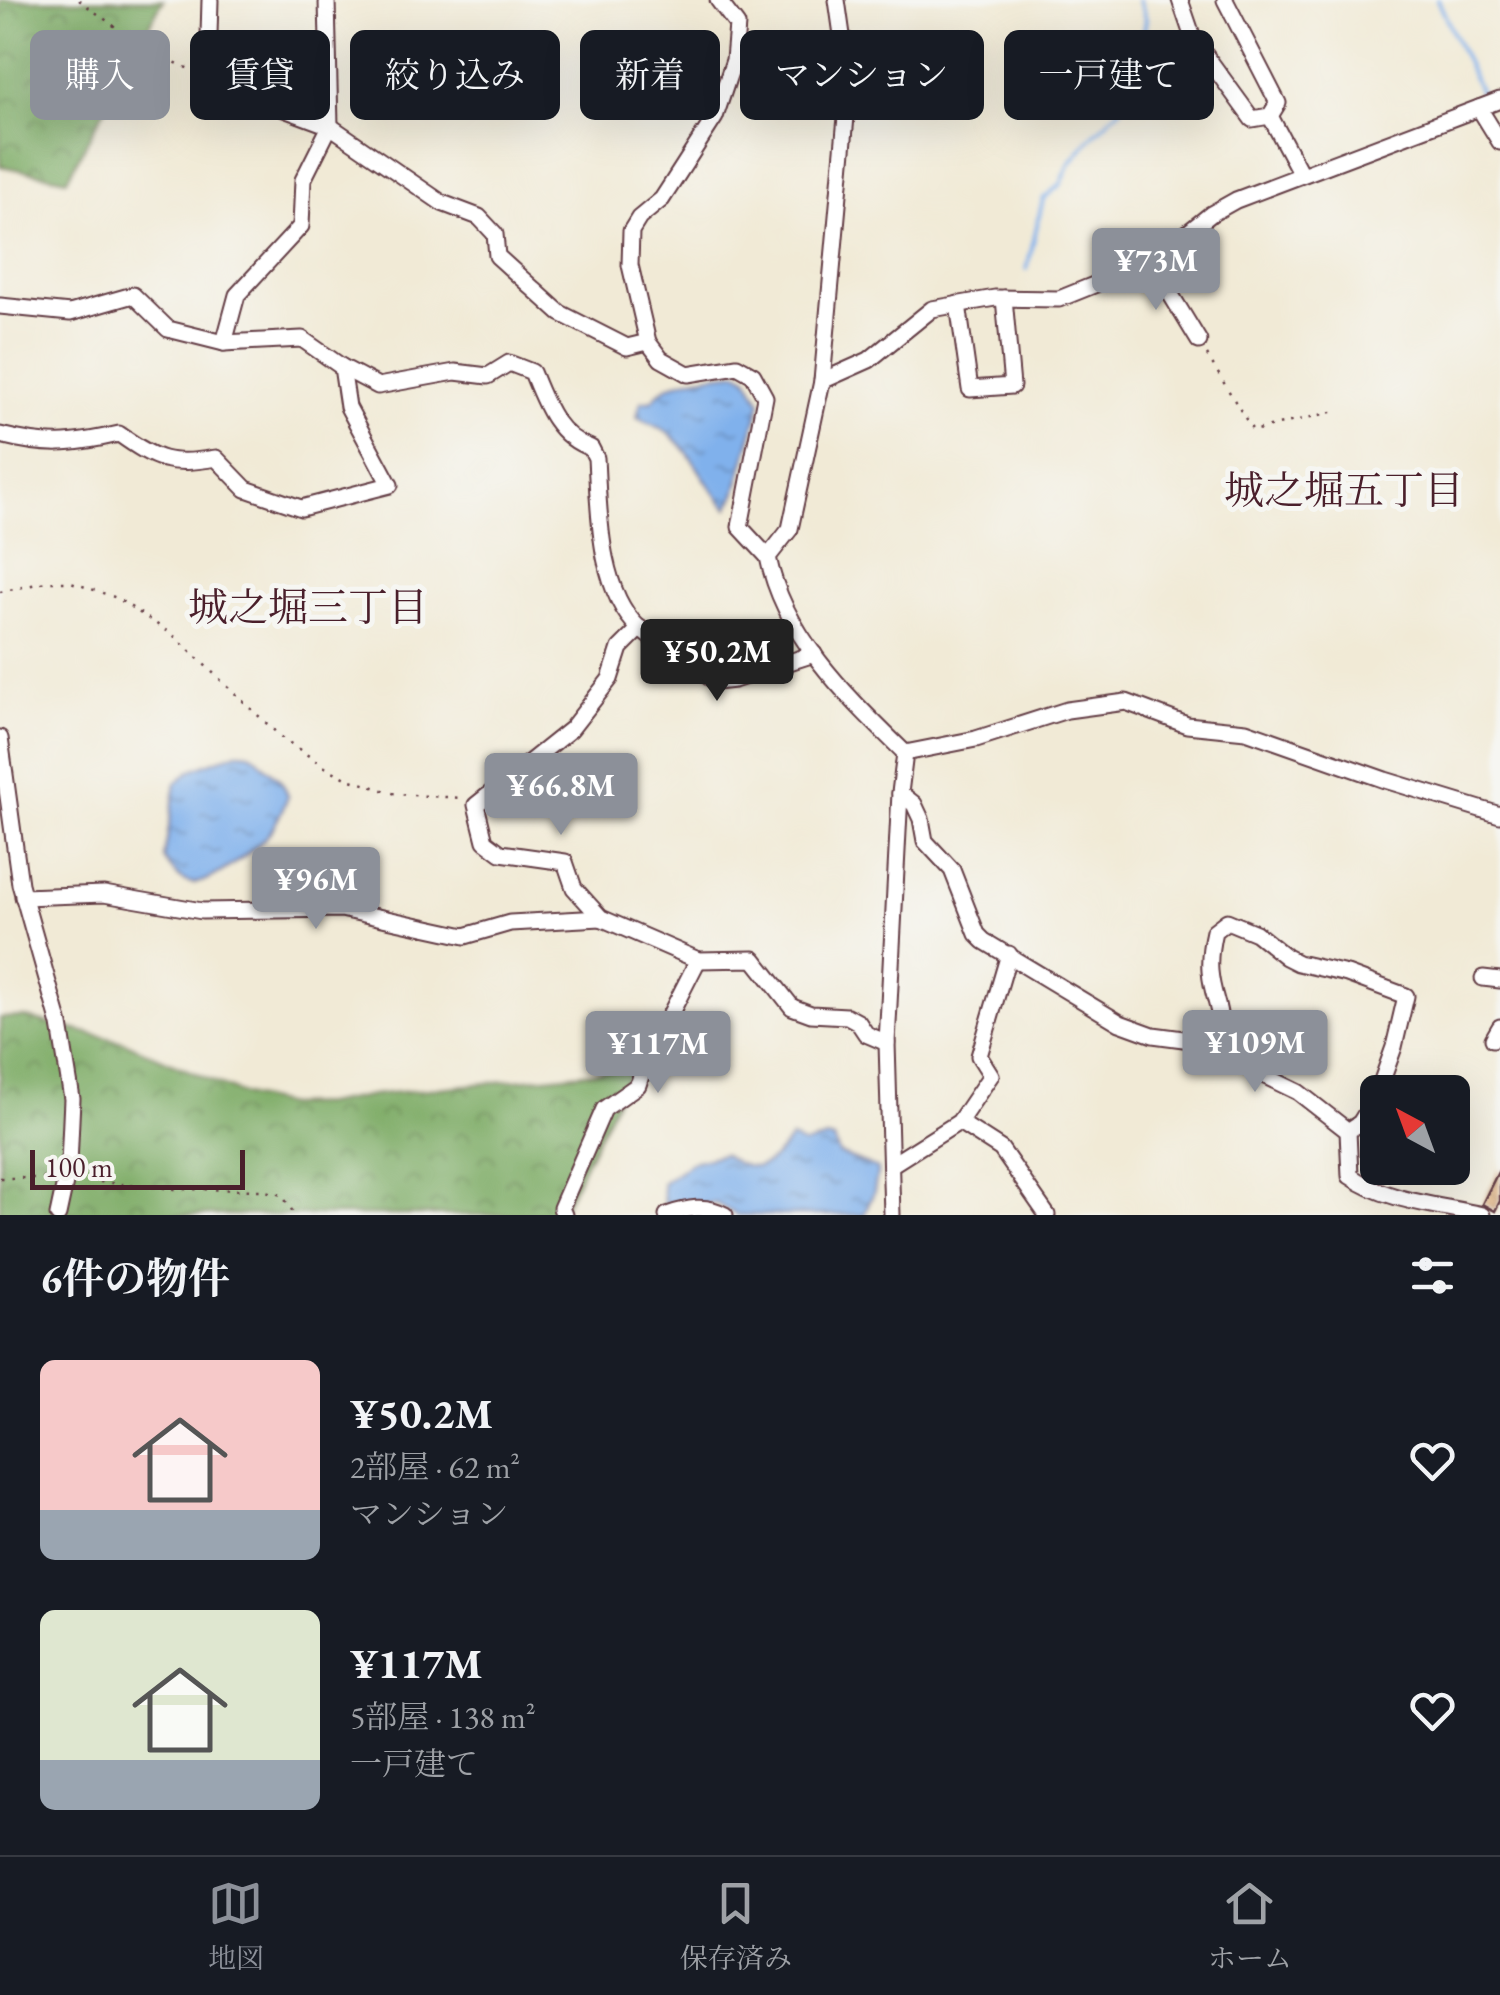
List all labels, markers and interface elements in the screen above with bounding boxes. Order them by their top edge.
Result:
chip: 購入 [30,30,170,120]
chip: 賃貸 [190,30,330,120]
chip: 絞り込み [350,30,560,120]
chip: 新着 [580,30,720,120]
chip: マンション [740,30,984,120]
chip: 一戸建て [1004,30,1214,120]
pin: ¥73M [1097,228,1215,313]
text: ¥73M [1114,239,1198,281]
district label: 城之堀五丁目 [1224,464,1464,516]
district label: 城之堀三丁目 [188,581,428,633]
pin: ¥50.2M [636,619,798,704]
text: ¥50.2M [663,630,771,672]
pin: ¥66.8M [480,753,642,838]
text: ¥66.8M [507,764,615,806]
pin: ¥96M [257,847,375,932]
text: ¥96M [274,858,358,900]
pin: ¥109M [1185,1010,1325,1095]
pin: ¥117M [588,1011,728,1096]
text: ¥109M [1204,1021,1306,1063]
text: ¥117M [607,1022,709,1064]
north arrow [1360,1075,1470,1185]
map controls [1360,1075,1470,1185]
scale bar [30,1145,245,1190]
text: 100 m [45,1149,113,1185]
icon: filters [1405,1248,1460,1303]
text: 6件の物件 [40,1251,230,1306]
text: ¥50.2M [350,1386,493,1441]
icon: home [120,1400,240,1520]
icon: heart [1405,1433,1460,1488]
text: 2部屋 · 62 m² [350,1446,520,1488]
text: マンション [350,1493,509,1535]
text: ¥117M [350,1636,483,1691]
icon: home [120,1650,240,1770]
icon: heart [1405,1683,1460,1738]
text: 5部屋 · 138 m² [350,1696,536,1738]
text: 一戸建て [350,1743,478,1785]
tab: 地図 [208,1876,264,1976]
tab: 保存済み [680,1876,792,1976]
tab: ホーム [1208,1876,1292,1976]

